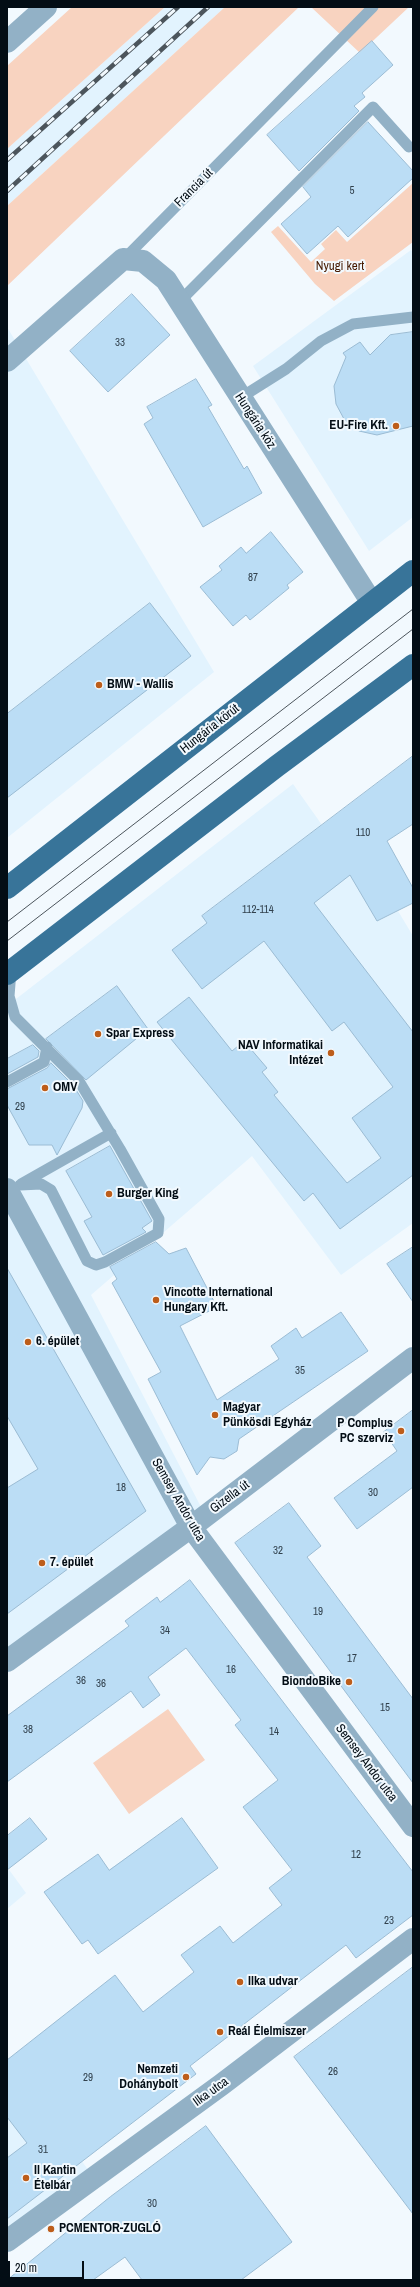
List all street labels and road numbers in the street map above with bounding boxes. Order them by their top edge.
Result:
street label: Francia út [172,166,216,210]
street label: Hungária köz [231,390,279,452]
street label: Hungária körút [177,701,243,757]
street label: Semsey Andor utca [148,1456,208,1544]
street label: Gizella út [207,1477,253,1517]
street label: Semsey Andor utca [332,1721,400,1805]
street label: Ilka utca [190,2074,232,2110]

